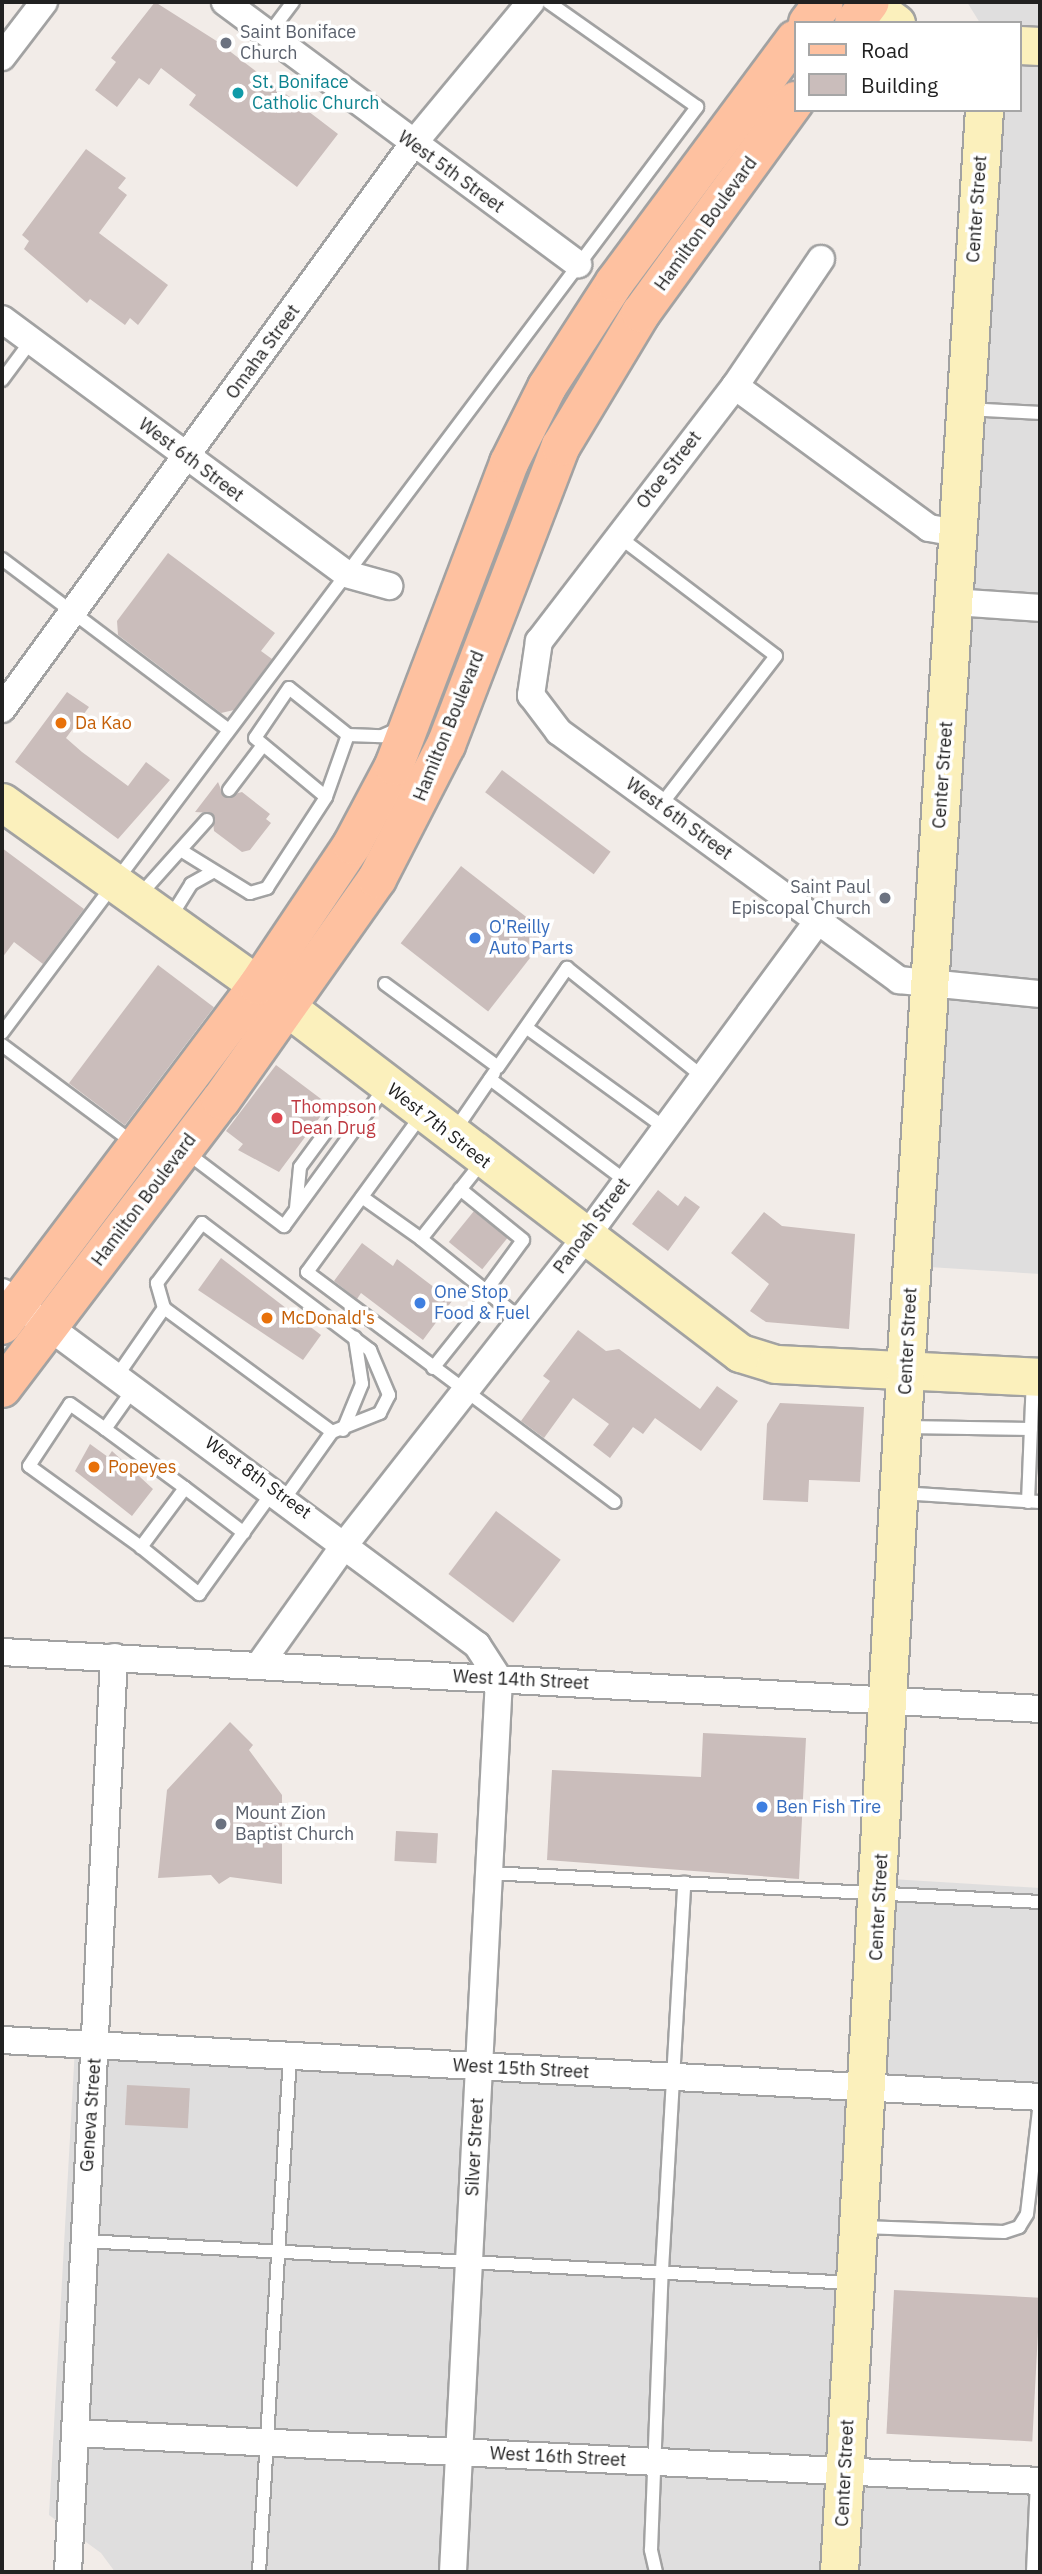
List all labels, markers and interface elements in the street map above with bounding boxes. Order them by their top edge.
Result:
legend [794,21,1021,112]
place label: Saint Boniface Church [240,22,356,64]
marker: Saint Boniface Church [218,35,234,51]
text: Road [861,36,909,64]
text: Building [861,71,938,99]
place label: St. Boniface Catholic Church [252,72,380,114]
marker: St. Boniface Catholic Church [230,85,246,101]
street label: West 5th Street [394,126,508,218]
street label: Hamilton Boulevard [650,153,762,295]
street label: Center Street [962,155,992,263]
street label: Omaha Street [221,301,305,403]
street label: West 6th Street [134,414,248,506]
street label: Otoe Street [632,427,706,513]
street label: Hamilton Boulevard [409,648,489,804]
place label: Da Kao [75,712,132,734]
marker: Da Kao [53,715,69,731]
street label: Center Street [928,721,958,829]
street label: West 6th Street [622,773,736,865]
place label: Saint Paul Episcopal Church [731,877,871,920]
marker: Saint Paul Episcopal Church [877,890,893,906]
place label: O'Reilly Auto Parts [489,917,573,960]
marker: O'Reilly Auto Parts [467,930,483,946]
street label: West 7th Street [383,1079,495,1173]
place label: Thompson Dean Drug [291,1097,377,1140]
marker: Thompson Dean Drug [269,1110,285,1126]
street label: Hamilton Boulevard [87,1130,201,1270]
street label: Panoah Street [549,1174,635,1278]
place label: One Stop Food & Fuel [434,1282,530,1324]
street label: Center Street [894,1287,922,1395]
marker: One Stop Food & Fuel [412,1295,428,1311]
place label: McDonald's [281,1307,375,1329]
marker: McDonald's [259,1310,275,1326]
street label: West 8th Street [201,1432,315,1524]
place label: Popeyes [108,1456,176,1478]
marker: Popeyes [86,1459,102,1475]
street label: West 14th Street [452,1666,590,1694]
place label: Ben Fish Tire [776,1796,881,1818]
marker: Ben Fish Tire [754,1799,770,1815]
place label: Mount Zion Baptist Church [235,1803,354,1846]
marker: Mount Zion Baptist Church [213,1816,229,1832]
street label: Center Street [865,1853,893,1961]
street label: West 15th Street [452,2055,590,2083]
street label: Geneva Street [76,2057,106,2173]
street label: Silver Street [462,2097,488,2197]
street label: Center Street [831,2419,859,2527]
street label: West 16th Street [489,2443,627,2471]

